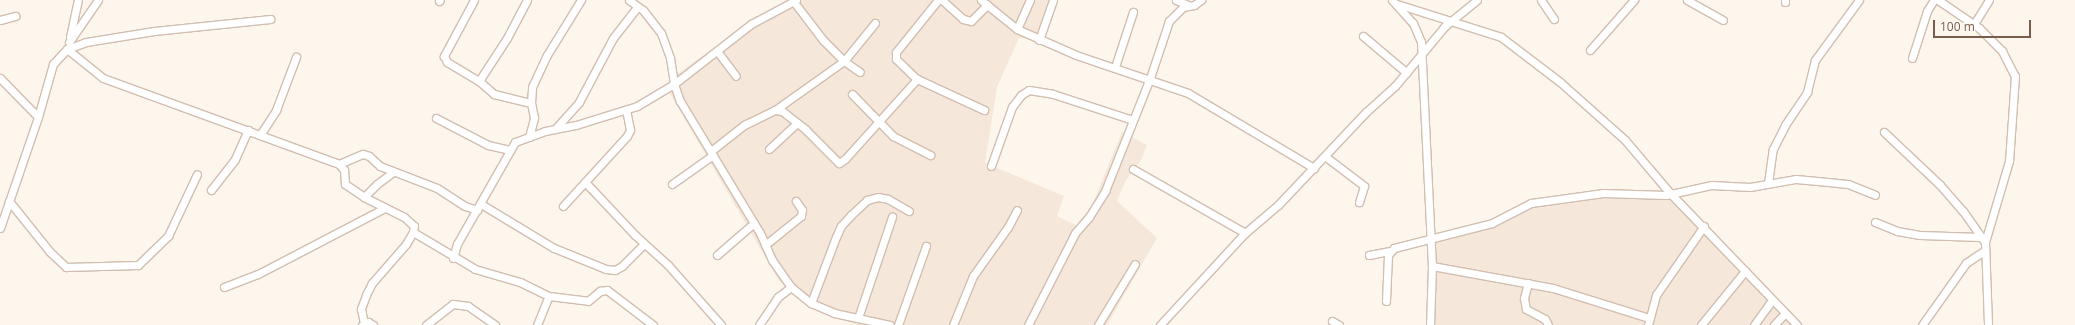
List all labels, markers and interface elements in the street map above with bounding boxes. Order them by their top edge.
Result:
scale bar [1935,12,2033,38]
text: 100 m [1940,18,1975,35]

